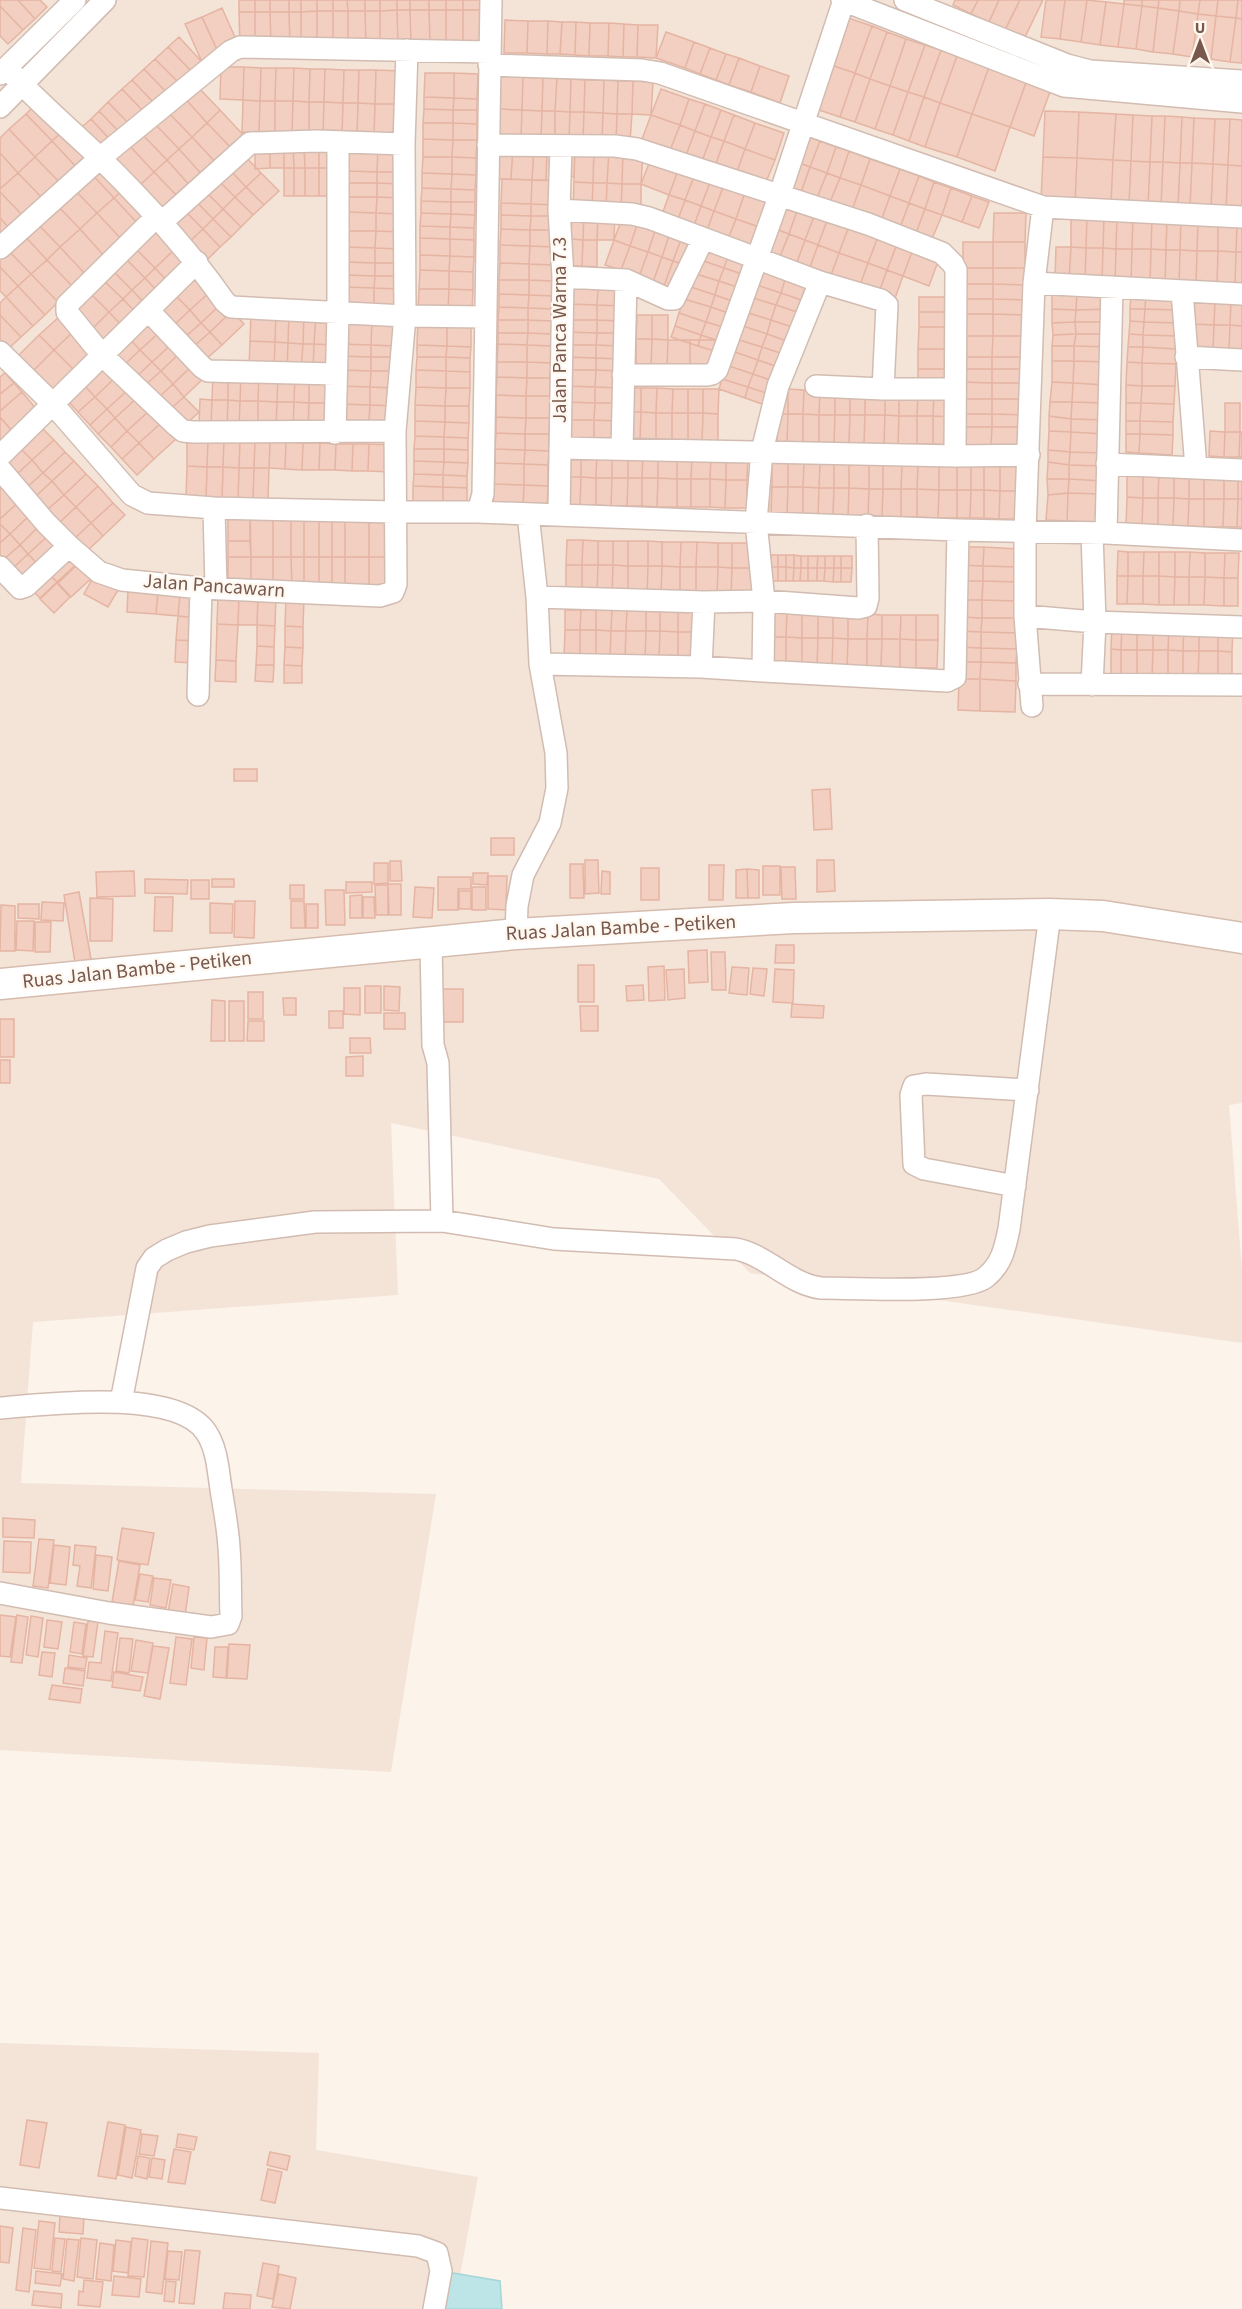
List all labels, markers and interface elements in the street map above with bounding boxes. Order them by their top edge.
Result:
north arrow [1170,12,1230,72]
text: U [1195,17,1205,39]
street label: Jalan Panca Warna 7.3 [546,237,574,423]
street label: Jalan Pancawarn [142,567,286,605]
street label: Ruas Jalan Bambe - Petiken [505,908,737,948]
street label: Ruas Jalan Bambe - Petiken [21,944,253,996]

